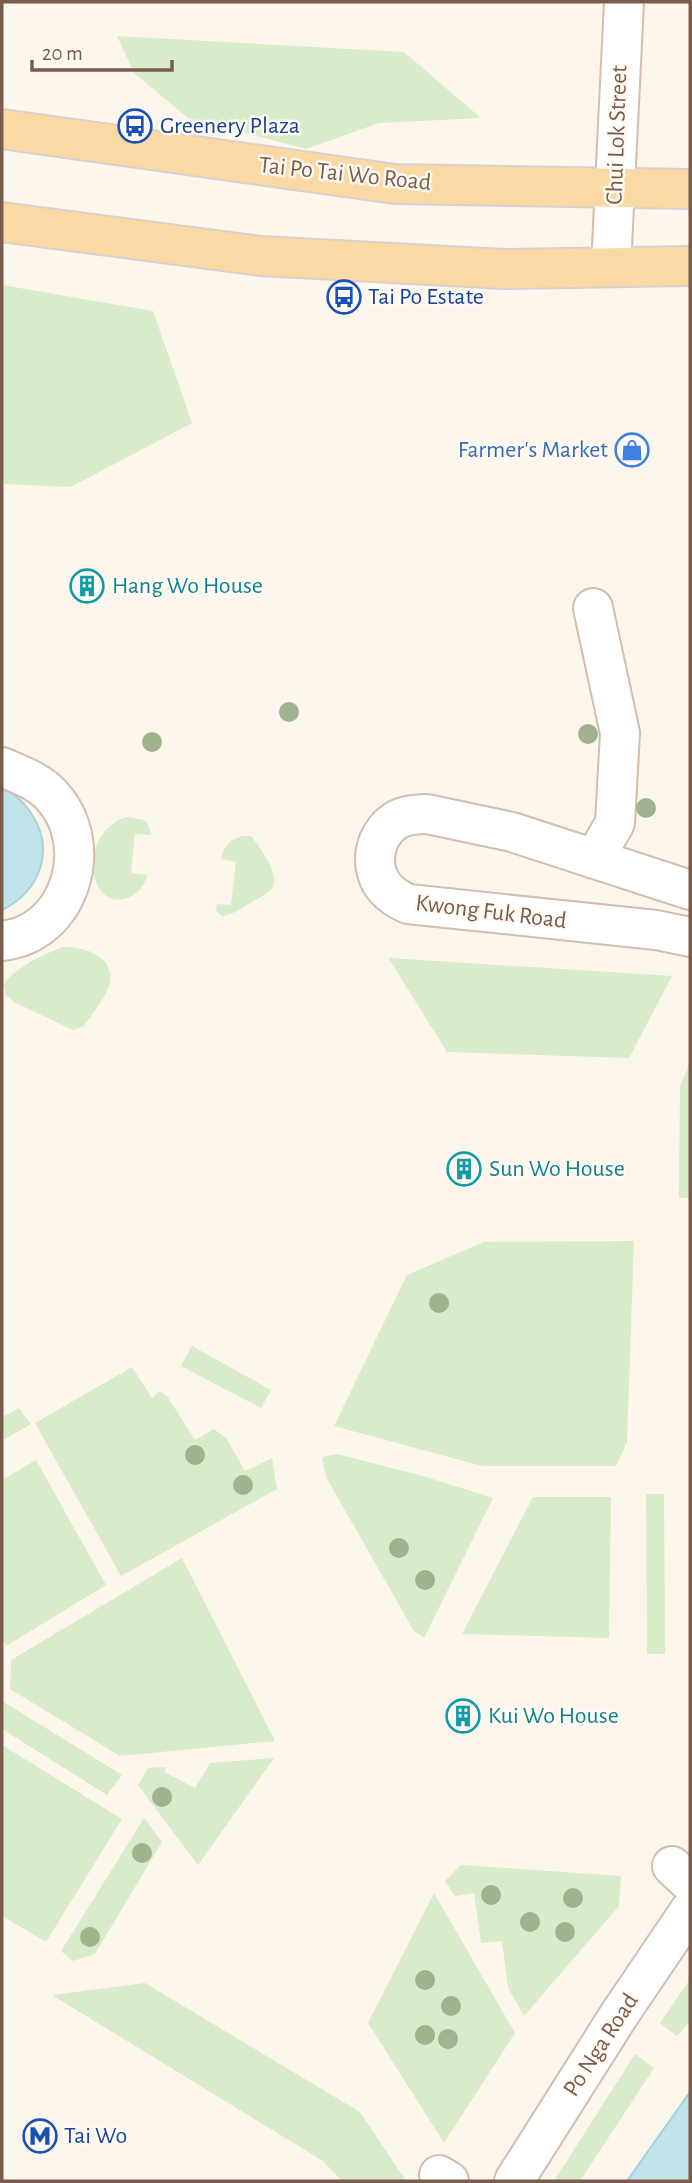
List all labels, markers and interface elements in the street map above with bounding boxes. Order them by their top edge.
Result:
scale bar [32,28,172,72]
text: 20 m [42,43,83,64]
street label: Chui Lok Street [603,64,631,205]
bus stop icon: Greenery Plaza [116,107,154,145]
place label: Greenery Plaza [160,114,300,138]
street label: Tai Po Tai Wo Road [258,153,432,195]
bus stop icon: Tai Po Estate [325,278,363,316]
place label: Tai Po Estate [368,285,484,309]
shop icon: Farmer's Market [613,431,651,469]
place label: Farmer's Market [458,438,608,462]
building icon: Hang Wo House [68,567,106,605]
place label: Hang Wo House [112,574,263,598]
street label: Kwong Fuk Road [414,891,568,933]
building icon: Sun Wo House [445,1150,483,1188]
place label: Sun Wo House [489,1157,625,1181]
building icon: Kui Wo House [444,1697,482,1735]
place label: Kui Wo House [488,1704,619,1728]
street label: Po Nga Road [559,1989,643,2101]
metro station icon: Tai Wo [21,2117,59,2155]
place label: Tai Wo [64,2124,127,2148]

